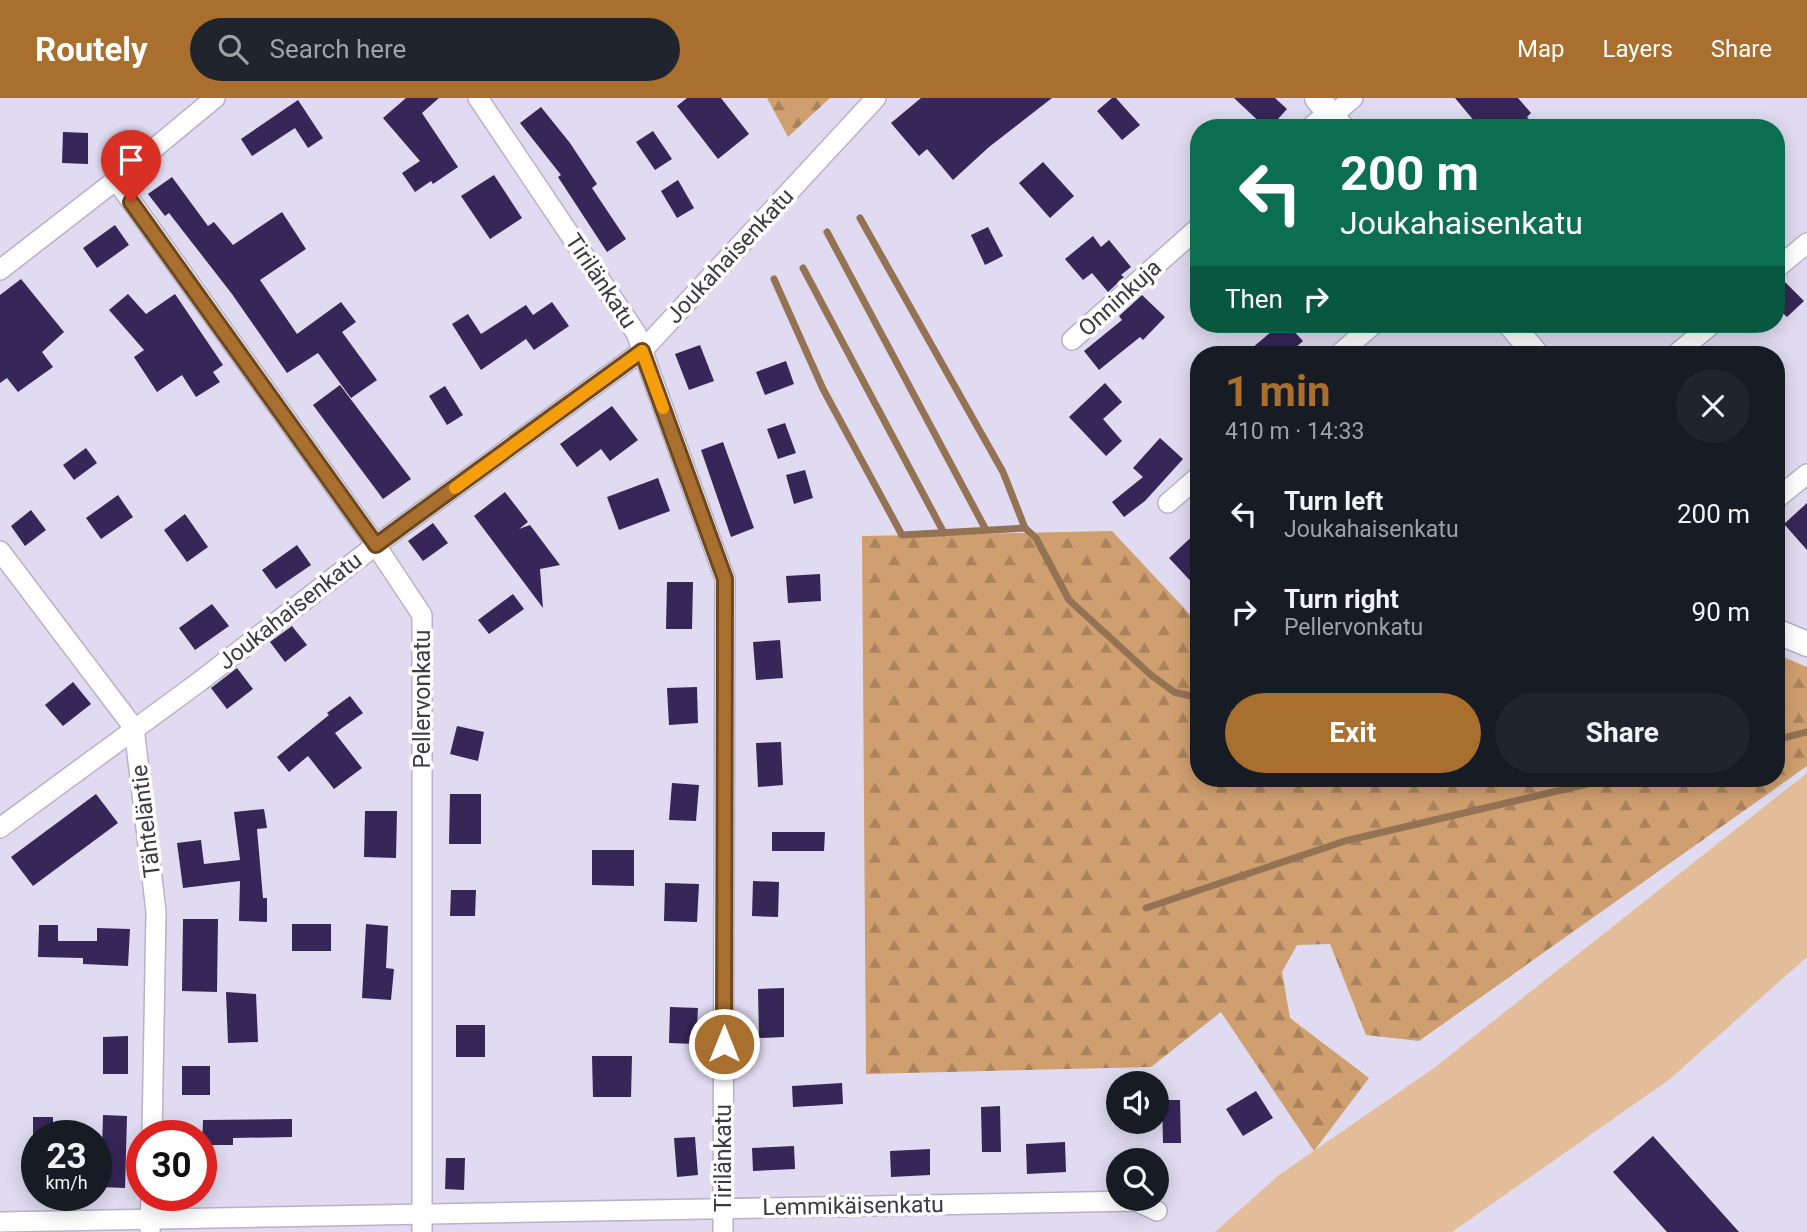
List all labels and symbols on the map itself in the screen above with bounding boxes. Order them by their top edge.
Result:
pin [101,130,161,202]
street label: Joukahaisenkatu [661,183,799,329]
street label: Tirilänkatu [560,229,642,333]
street label: Onninkuja [1073,254,1167,342]
street label: Joukahaisenkatu [213,547,367,675]
street label: Pellervonkatu [409,629,436,769]
street label: Tähteläntie [126,763,166,879]
position arrow [687,1007,761,1081]
street label: Tirilänkatu [710,1104,737,1212]
speed limit sign: 30 [126,1120,217,1211]
street label: Lemmikäisenkatu [762,1191,944,1221]

